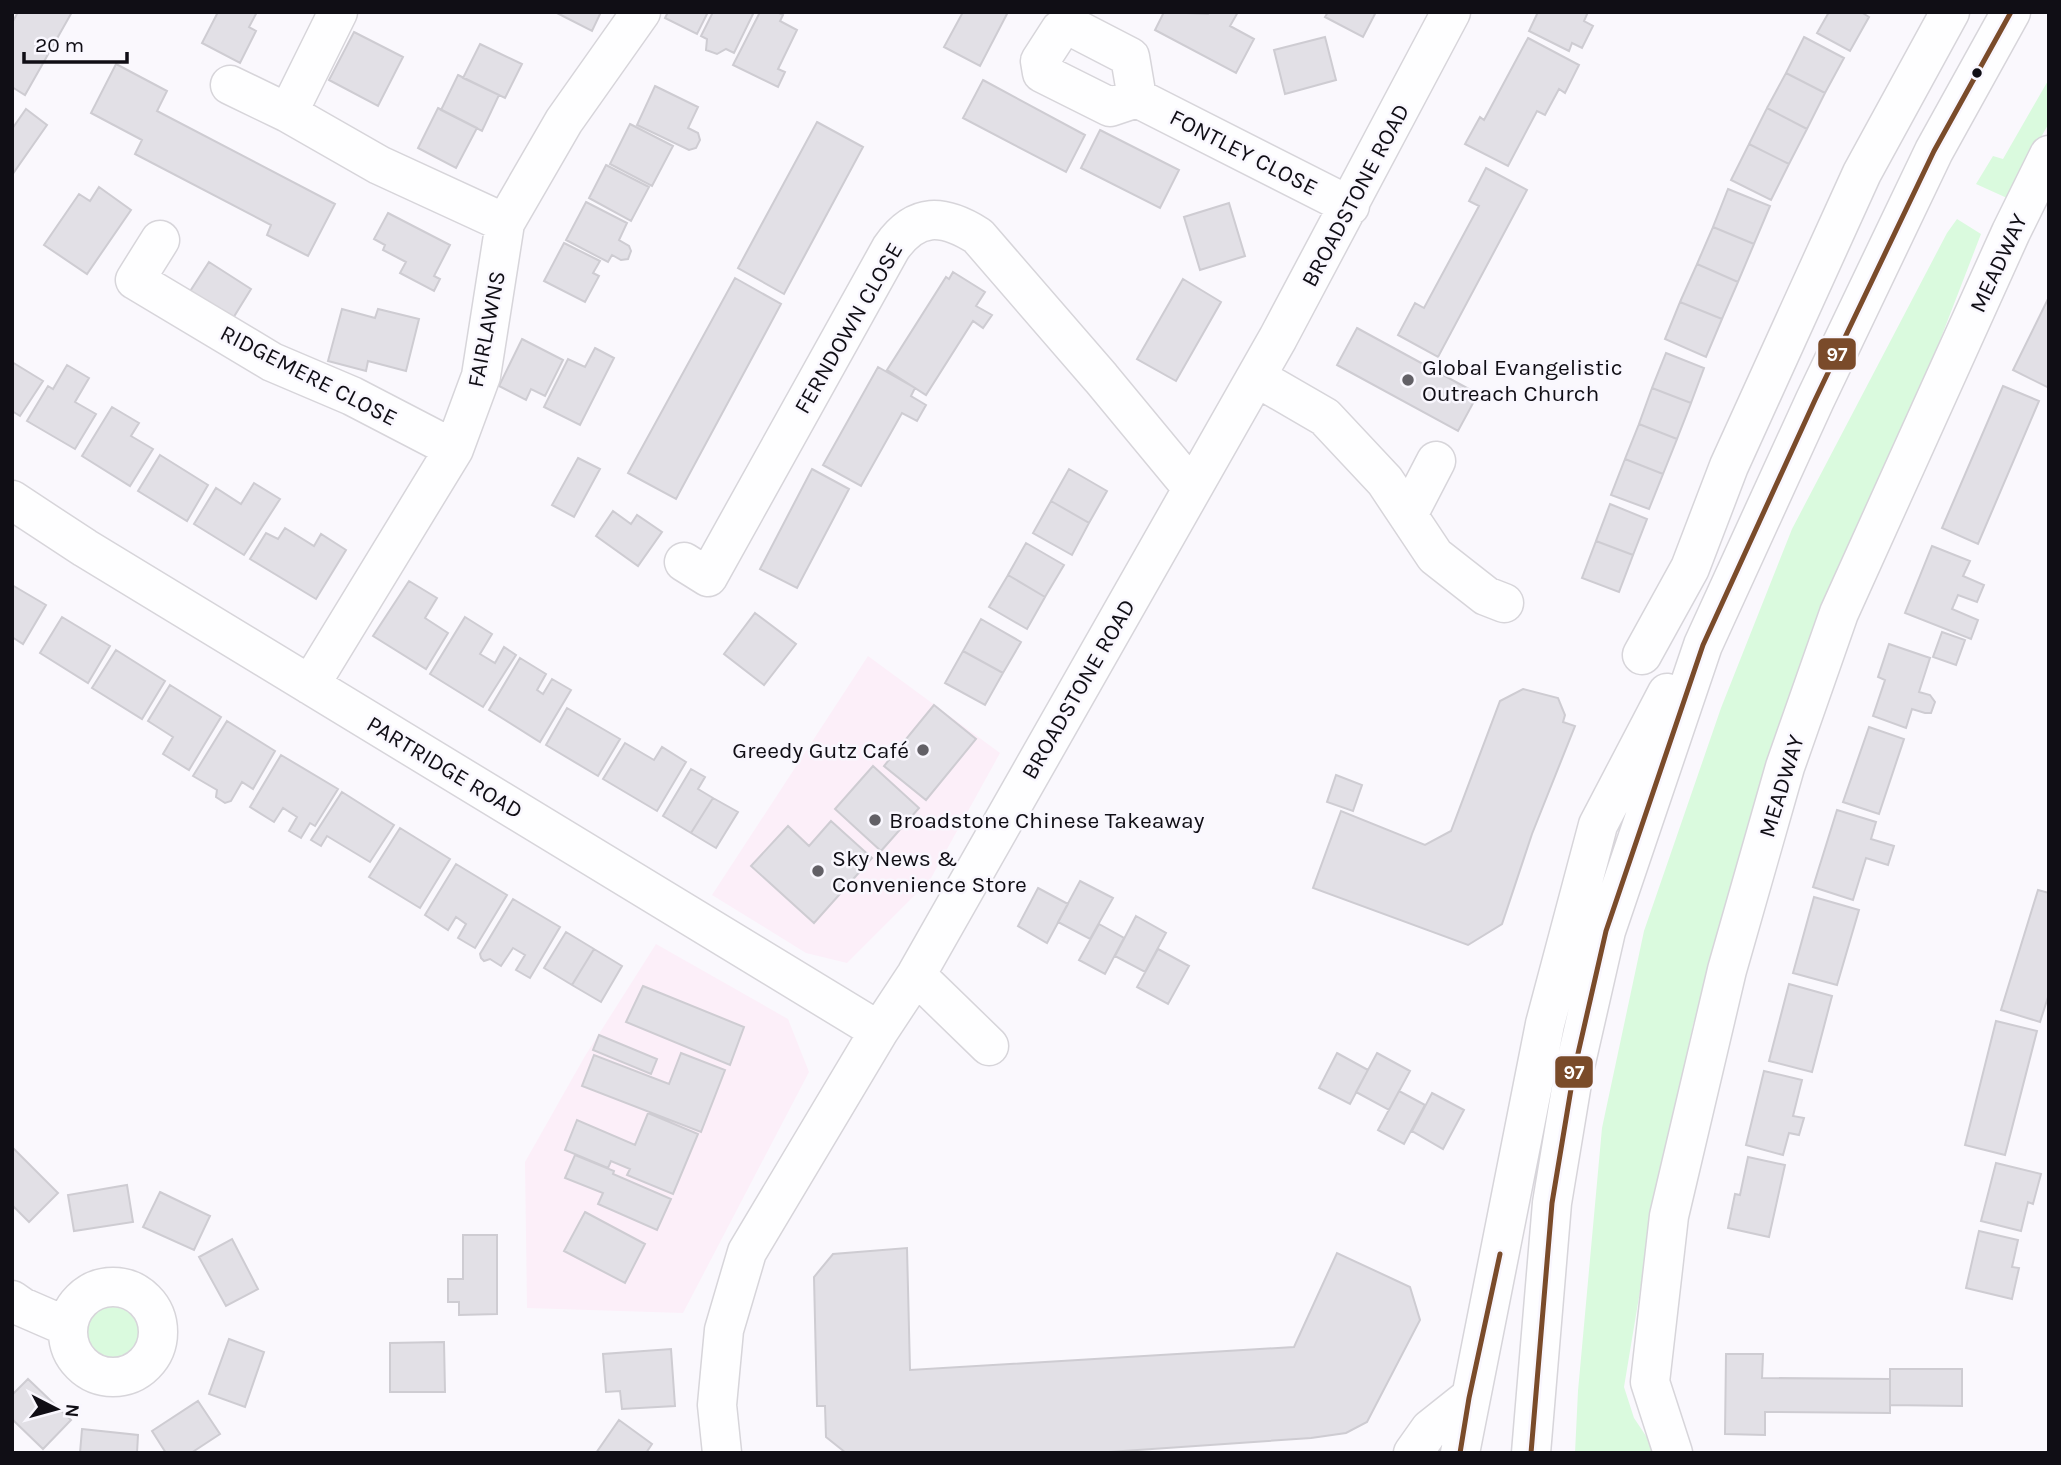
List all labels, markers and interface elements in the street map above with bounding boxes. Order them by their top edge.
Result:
scale bar [24,21,128,65]
text: 20 m [35,33,84,57]
unlabelled marker [1970,66,1984,80]
street label: BROADSTONE ROAD [1296,99,1415,291]
street label: FONTLEY CLOSE [1165,104,1322,201]
street label: MEADWAY [1964,209,2033,317]
street label: FERNDOWN CLOSE [788,238,908,419]
street label: FAIRLAWNS [462,269,511,390]
street label: RIDGEMERE CLOSE [216,319,402,432]
line badge: 97 [1817,337,1857,371]
text: 97 [1826,344,1848,366]
place label: Global Evangelistic Outreach Church [1422,354,1623,407]
marker: Global Evangelistic Outreach Church [1400,372,1416,388]
street label: BROADSTONE ROAD [1016,594,1141,784]
street label: PARTRIDGE ROAD [362,710,528,825]
street label: MEADWAY [1753,731,1810,841]
place label: Greedy Gutz Café [732,737,909,764]
marker: Greedy Gutz Café [915,742,931,758]
place label: Broadstone Chinese Takeaway [889,807,1205,834]
marker: Broadstone Chinese Takeaway [867,812,883,828]
place label: Sky News & Convenience Store [832,845,1027,898]
marker: Sky News & Convenience Store [810,863,826,879]
line badge: 97 [1554,1055,1594,1089]
text: 97 [1563,1062,1585,1084]
north arrow [21,1374,91,1444]
text: N [60,1403,84,1419]

